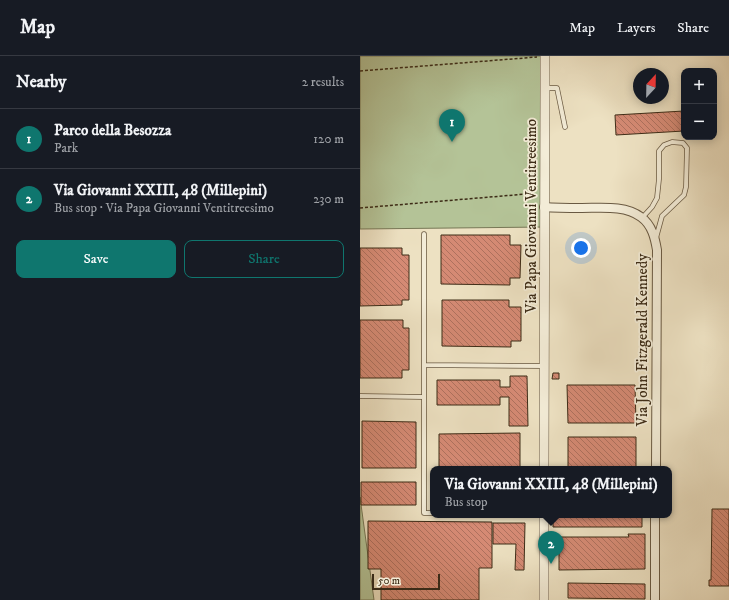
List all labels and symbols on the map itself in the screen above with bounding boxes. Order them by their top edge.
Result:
north arrow [633,68,669,104]
pin: 1 [439,109,465,142]
street label: Via Papa Giovanni Ventitreesimo [522,119,541,314]
your location [571,238,591,258]
street label: Via John Fitzgerald Kennedy [633,253,652,427]
pin: 2 [538,531,564,564]
scale bar [372,572,440,591]

